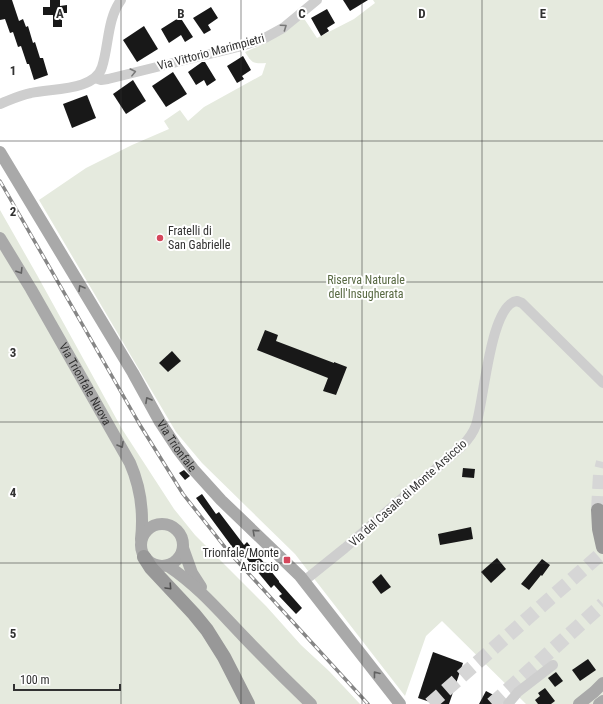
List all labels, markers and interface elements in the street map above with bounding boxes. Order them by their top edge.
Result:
text: A [56,6,64,21]
text: B [177,6,185,21]
text: C [298,6,306,21]
text: D [418,6,426,21]
text: E [540,6,547,21]
one-way arrow [279,25,286,32]
street label: Via Vittorio Marimpietri [156,31,266,73]
text: 1 [10,63,16,78]
one-way arrow [130,69,136,77]
text: 2 [10,204,17,219]
place label: Fratelli di San Gabrielle [168,224,231,252]
marker: Fratelli di San Gabrielle [155,233,165,243]
one-way arrow [16,267,23,274]
park label: Riserva Naturale dell'Insugherata [327,273,405,301]
one-way arrow [79,285,86,292]
street label: Via Trionfale Nuova [56,340,114,428]
text: 3 [10,345,16,360]
one-way arrow [145,397,152,404]
street label: Via Trionfale [154,418,200,475]
street label: Via del Casale di Monte Arsiccio [346,437,470,549]
one-way arrow [116,440,123,448]
text: 4 [10,485,17,500]
one-way arrow [253,530,260,537]
place label: Trionfale/Monte Arsiccio [202,546,279,574]
marker: Trionfale/Monte Arsiccio [282,555,292,565]
one-way arrow [164,582,172,590]
text: 5 [10,626,17,641]
scale bar [14,666,120,692]
one-way arrow [374,671,381,678]
text: 100 m [20,673,50,687]

